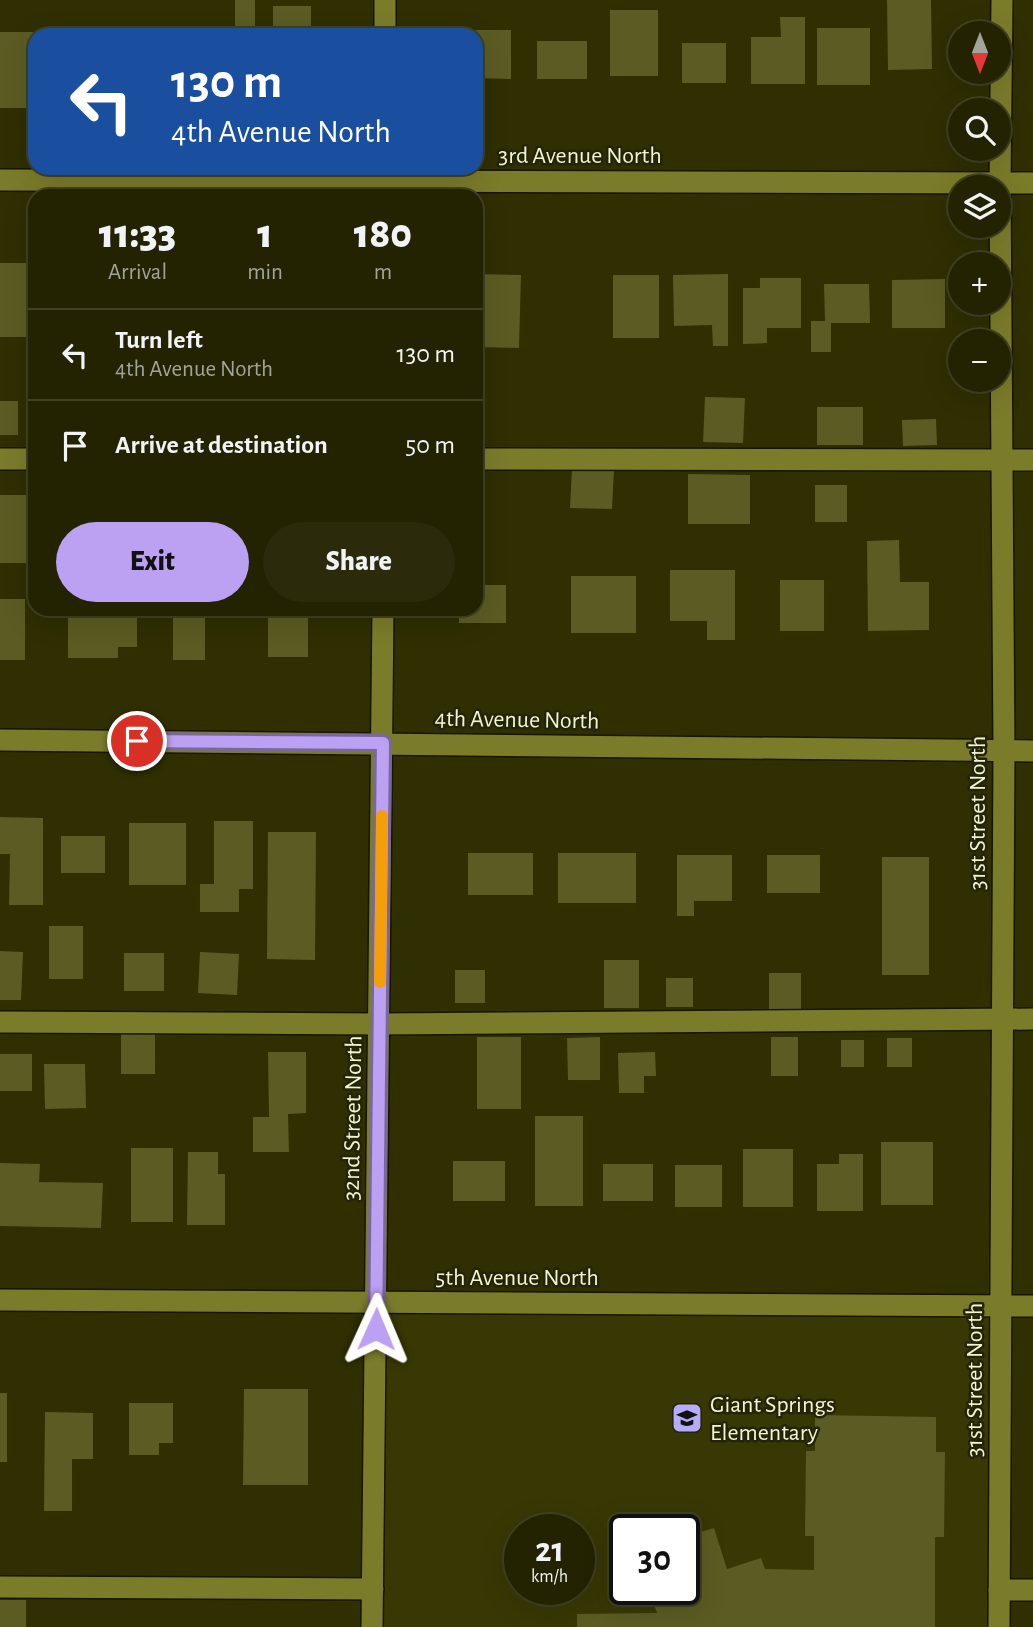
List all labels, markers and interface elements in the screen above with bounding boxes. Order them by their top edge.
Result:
north arrow [948,21,1012,84]
map controls [948,21,1011,392]
icon: left [56,56,147,147]
text: 130 m [171,58,282,107]
button: search [948,98,1011,161]
text: 4th Avenue North [171,116,391,148]
street label: 3rd Avenue North [498,144,662,168]
button: layers [948,175,1011,238]
text: 11:33 [99,213,176,255]
text: 1 [257,213,273,255]
text: 180 [354,213,412,255]
button: + [948,252,1011,315]
text: Arrival [108,261,167,284]
text: min [247,261,283,284]
text: m [374,261,392,284]
text: Turn left [115,327,203,353]
button: − [948,329,1011,392]
icon: left [56,336,94,374]
text: 130 m [397,341,455,367]
text: 4th Avenue North [115,358,273,381]
icon: arrive [56,427,94,465]
text: Arrive at destination [115,432,328,458]
text: 50 m [405,432,455,458]
button: Exit [56,522,249,602]
button: Share [263,522,455,602]
street label: 4th Avenue North [434,707,600,733]
pin [107,711,167,771]
icon: arrive [118,722,156,760]
street label: 31st Street North [966,736,990,890]
street label: 32nd Street North [340,1035,366,1201]
street label: 5th Avenue North [435,1266,599,1290]
position arrow [339,1292,413,1366]
street label: 31st Street North [963,1303,987,1457]
place label: Giant Springs Elementary [710,1393,835,1445]
school or university icon: Giant Springs Elementary [670,1401,704,1435]
speed limit sign: 30 [609,1514,700,1605]
text: 21 [535,1533,564,1568]
text: km/h [531,1568,568,1586]

